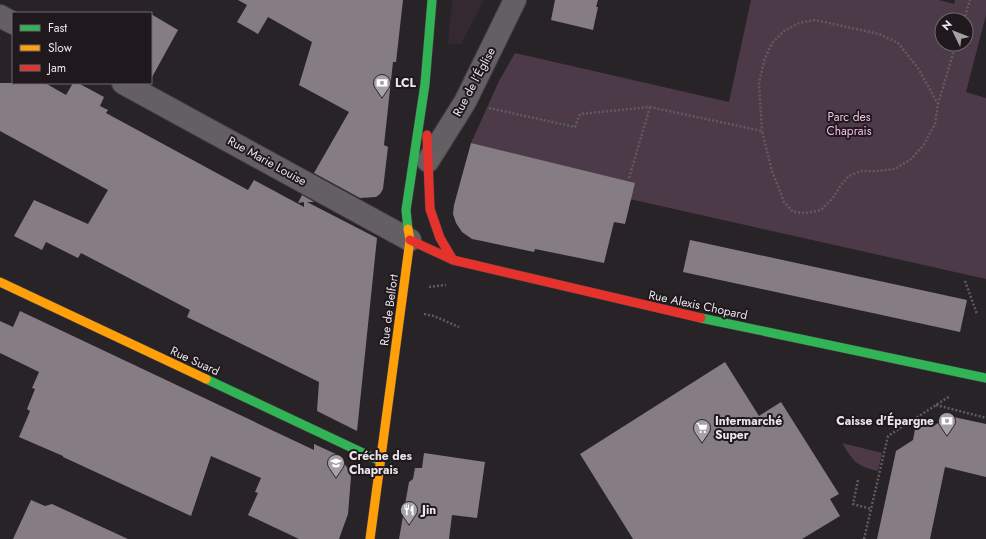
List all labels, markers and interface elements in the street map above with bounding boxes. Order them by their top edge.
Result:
legend [12,12,152,84]
north arrow [934,12,974,52]
text: N [938,17,956,34]
text: Fast [48,19,67,37]
text: Slow [48,39,73,57]
street label: Rue de l’Église [448,44,500,120]
text: Jam [46,59,66,77]
bank icon: LCL [372,73,392,98]
place label: LCL [395,74,416,92]
park label: Parc des Chaprais [827,108,872,140]
street label: Rue Marie Louise [224,132,310,190]
street label: Rue de Belfort [375,273,403,347]
street label: Rue Alexis Chopard [647,286,749,324]
street label: Rue Suard [167,342,223,380]
bank icon: Caisse d'Épargne [937,411,957,436]
place label: Intermarché Super [715,412,782,444]
place label: Caisse d'Épargne [836,412,934,430]
supermarket icon: Intermarché Super [692,418,712,443]
place label: Créche des Chaprais [349,447,413,479]
school or university icon: Créche des Chaprais [326,453,346,478]
restaurant icon: Jin [399,500,419,525]
place label: Jin [420,501,436,519]

